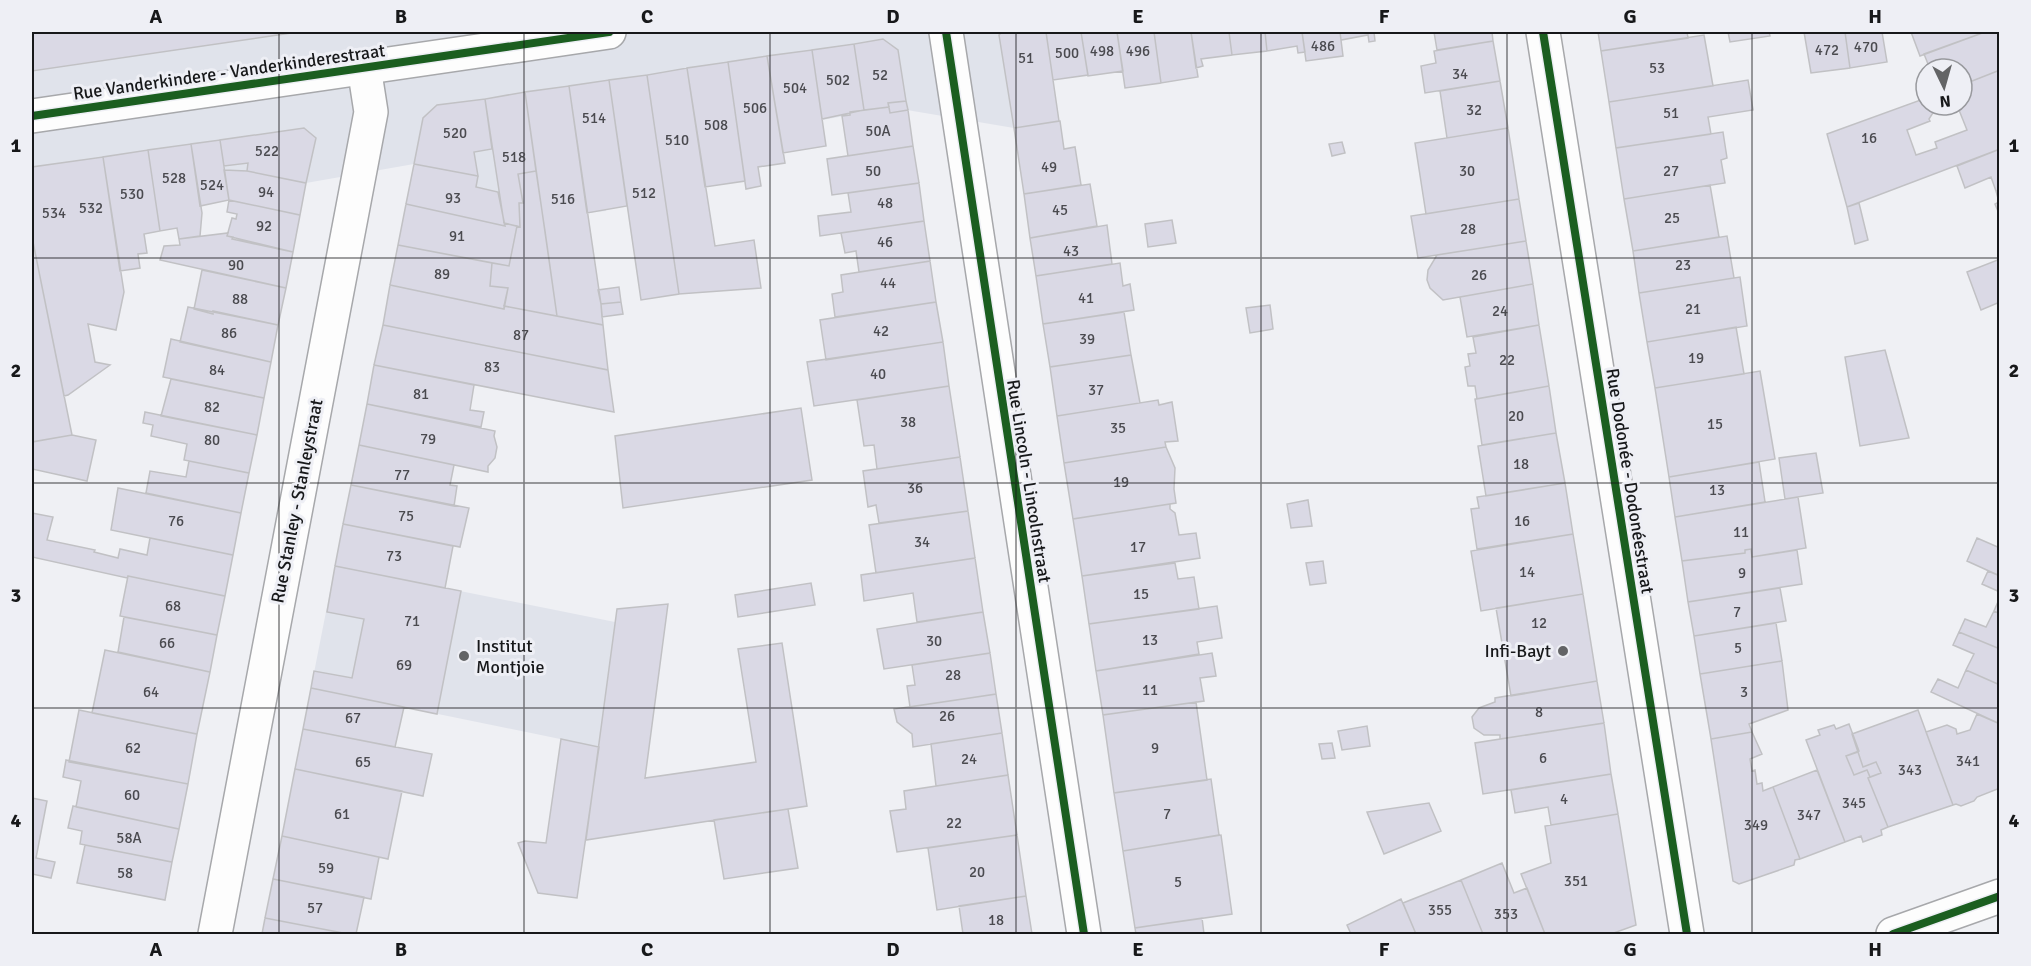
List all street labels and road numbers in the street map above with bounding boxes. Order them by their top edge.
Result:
street label: Rue Vanderkindere - Vanderkinderestraat [72,39,386,105]
street label: Rue Dodonée - Dodonéestraat [1601,367,1659,595]
street label: Rue Lincoln - Lincolnstraat [1002,378,1056,584]
street label: Rue Stanley - Stanleystraat [266,397,328,605]

